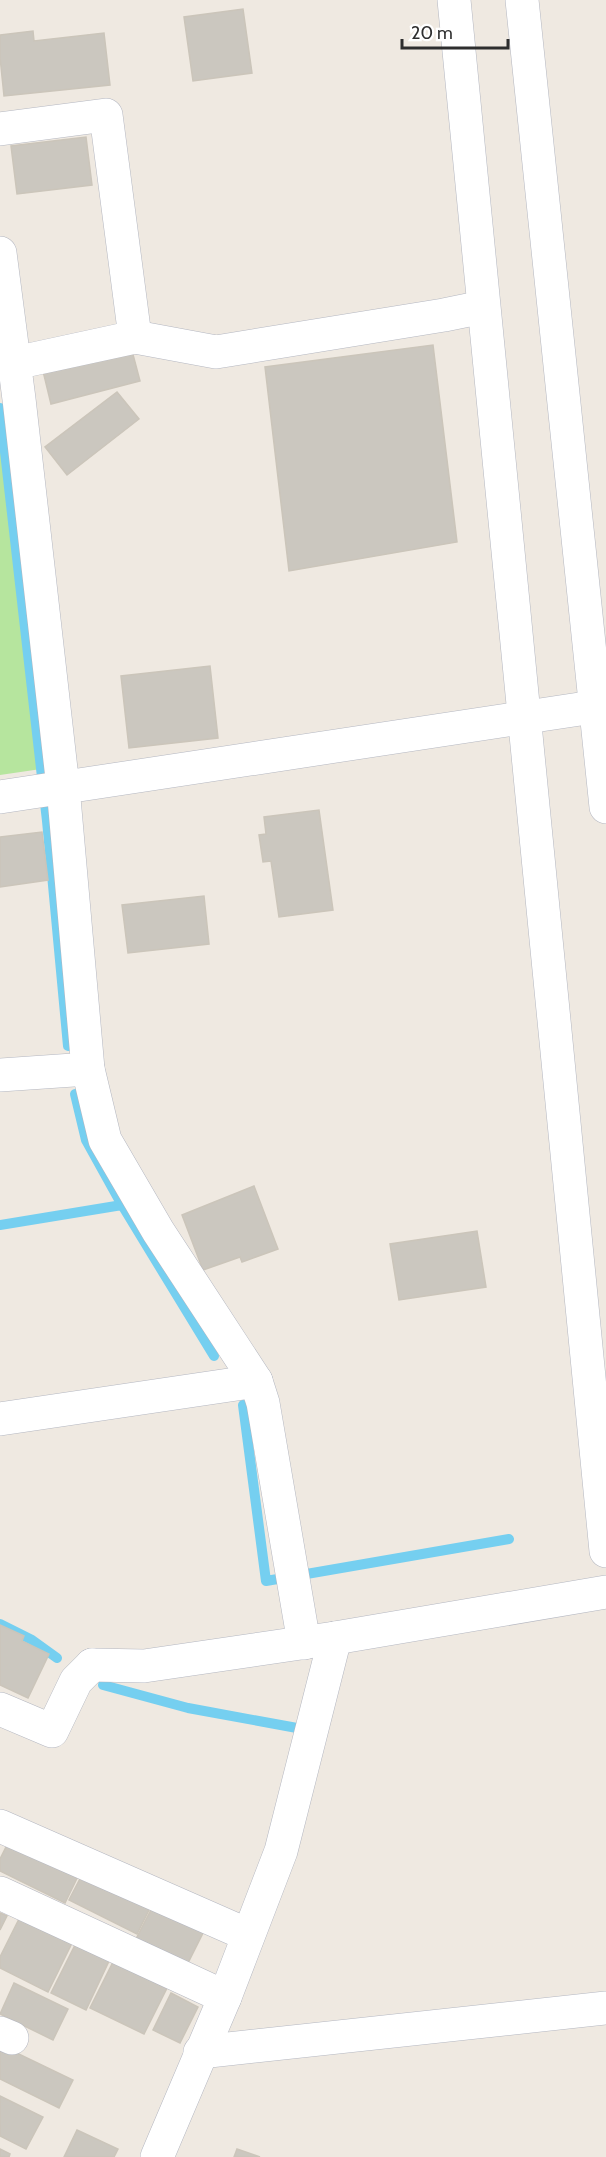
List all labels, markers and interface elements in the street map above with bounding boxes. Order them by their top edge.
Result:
scale bar [402,12,508,50]
text: 20 m [411,22,453,44]

